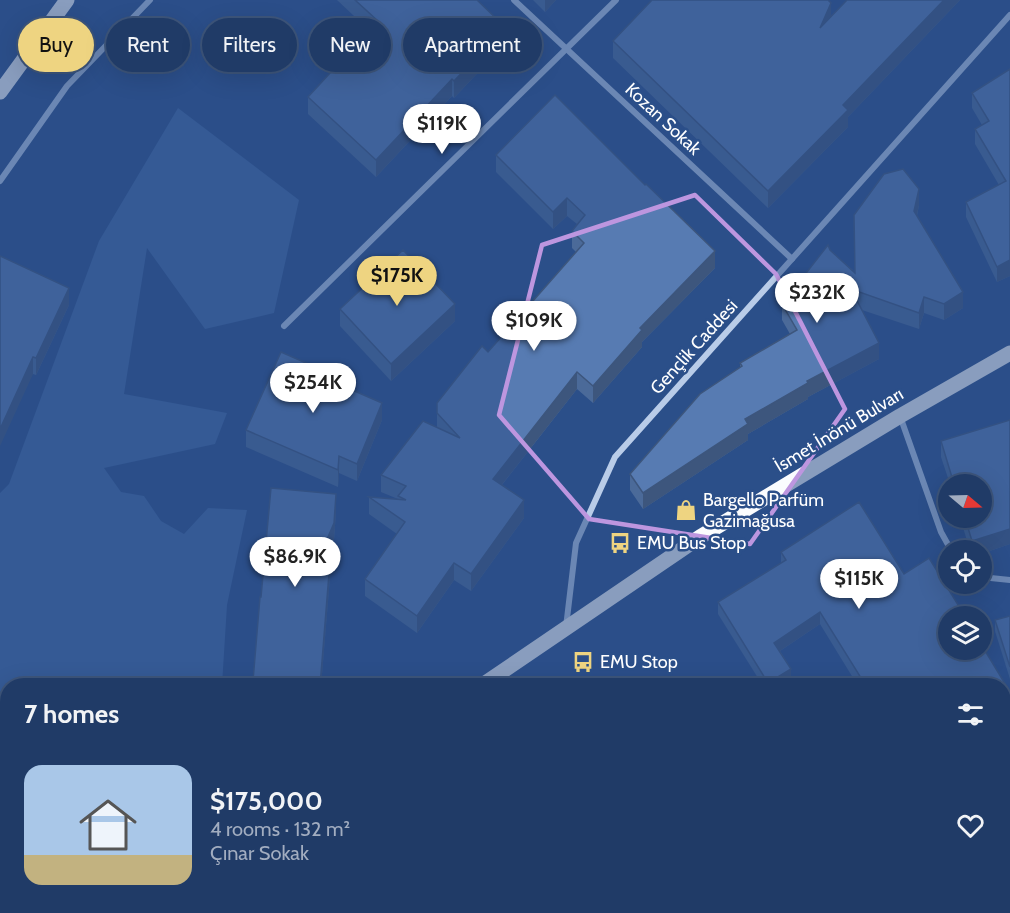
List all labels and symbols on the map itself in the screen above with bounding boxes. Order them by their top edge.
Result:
street label: Kozan Sokak [621,78,706,160]
pin: $119K [400,104,484,155]
pin: $175K [355,256,439,307]
pin: $232K [775,273,859,324]
street label: Gençlik Caddesi [646,295,742,399]
pin: $109K [492,301,576,352]
pin: $254K [271,363,355,414]
street label: İsmet İnönü Bulvarı [771,383,907,477]
north arrow [938,474,992,528]
place label: Bargello Parfüm Gazimağusa [703,489,824,532]
shop icon: Bargello Parfüm Gazimağusa [674,498,698,522]
bus stop icon: EMU Bus Stop [608,531,632,555]
place label: EMU Bus Stop [637,532,746,554]
pin: $86.9K [246,537,344,588]
pin: $115K [817,559,901,610]
bus stop icon: EMU Stop [571,650,595,674]
place label: EMU Stop [600,651,678,673]

